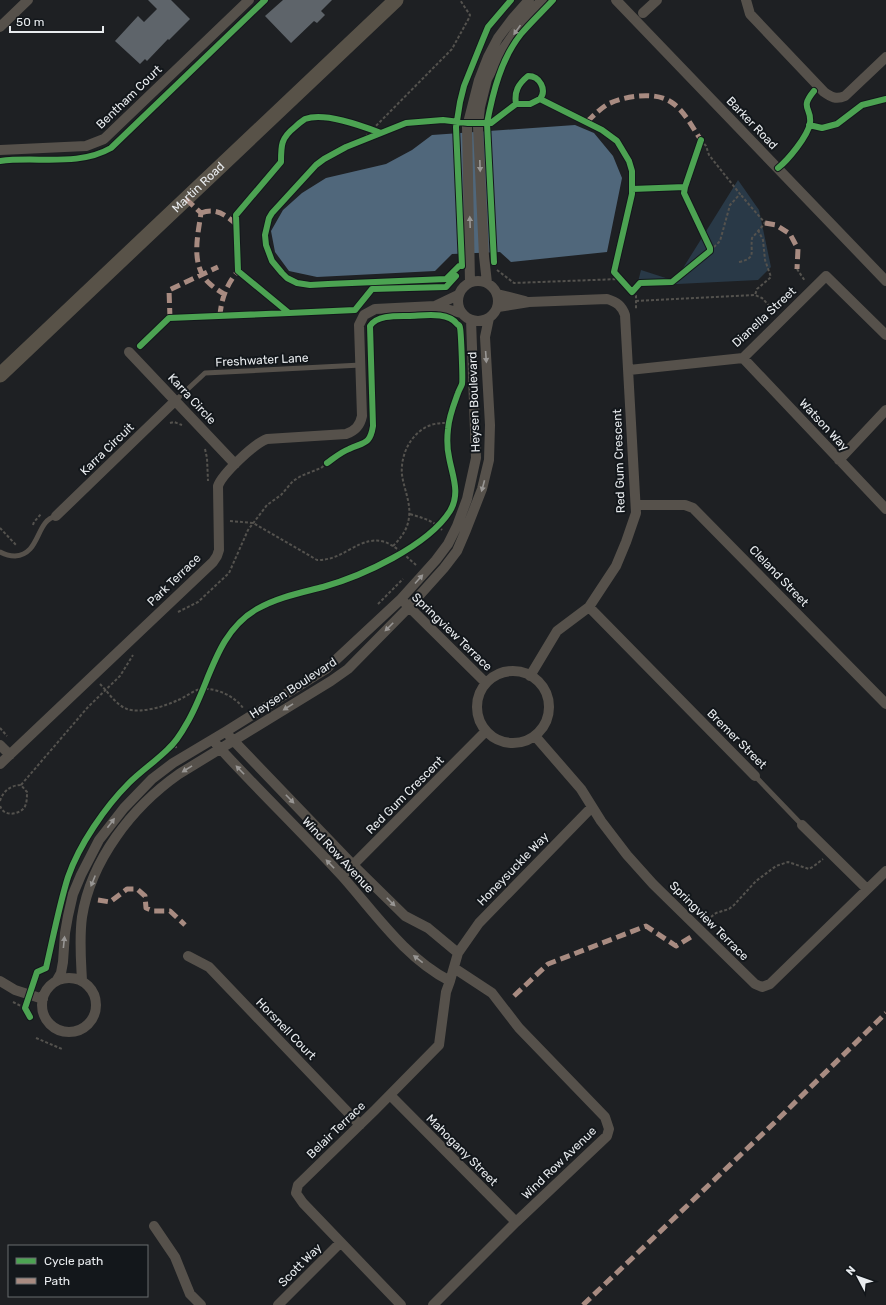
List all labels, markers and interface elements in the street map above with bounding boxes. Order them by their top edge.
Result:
scale bar [10,8,103,34]
text: 50 m [16,15,44,29]
one-way arrow [513,24,521,35]
street label: Bentham Court [93,62,165,132]
street label: Barker Road [724,94,780,152]
street label: Martin Road [169,159,227,215]
one-way arrow [477,160,483,173]
one-way arrow [466,216,473,228]
street label: Dianella Street [729,284,799,350]
street label: Freshwater Lane [215,351,309,369]
street label: Heysen Boulevard [465,351,483,453]
one-way arrow [483,351,489,364]
street label: Karra Circle [165,371,219,427]
street label: Watson Way [796,396,852,454]
street label: Red Gum Crescent [610,408,628,513]
street label: Karra Circuit [77,420,137,478]
one-way arrow [480,480,486,492]
street label: Cleland Street [746,543,812,610]
street label: Park Terrace [144,551,204,609]
one-way arrow [415,573,424,584]
street label: Springview Terrace [409,590,495,674]
one-way arrow [384,622,394,632]
street label: Heysen Boulevard [247,655,339,721]
one-way arrow [282,704,294,711]
street label: Bremer Street [704,706,770,772]
street label: Red Gum Crescent [363,753,447,837]
one-way arrow [236,765,245,775]
one-way arrow [181,766,193,773]
one-way arrow [285,794,295,804]
street label: Wind Row Avenue [299,814,377,896]
one-way arrow [107,818,116,829]
street label: Honeysuckle Way [474,829,552,909]
one-way arrow [325,859,335,869]
one-way arrow [90,876,96,888]
street label: Springview Terrace [667,879,752,964]
one-way arrow [386,897,396,907]
one-way arrow [61,936,67,948]
one-way arrow [413,955,424,963]
street label: Horsnell Court [253,995,319,1063]
street label: Belair Terrace [304,1099,368,1161]
street label: Mahogany Street [423,1111,501,1189]
street label: Wind Row Avenue [519,1124,599,1202]
street label: Scott Way [275,1240,325,1290]
legend [8,1245,148,1297]
text: Cycle path [44,1254,103,1268]
north arrow [838,1257,878,1297]
text: N [843,1263,858,1278]
text: Path [44,1274,70,1288]

